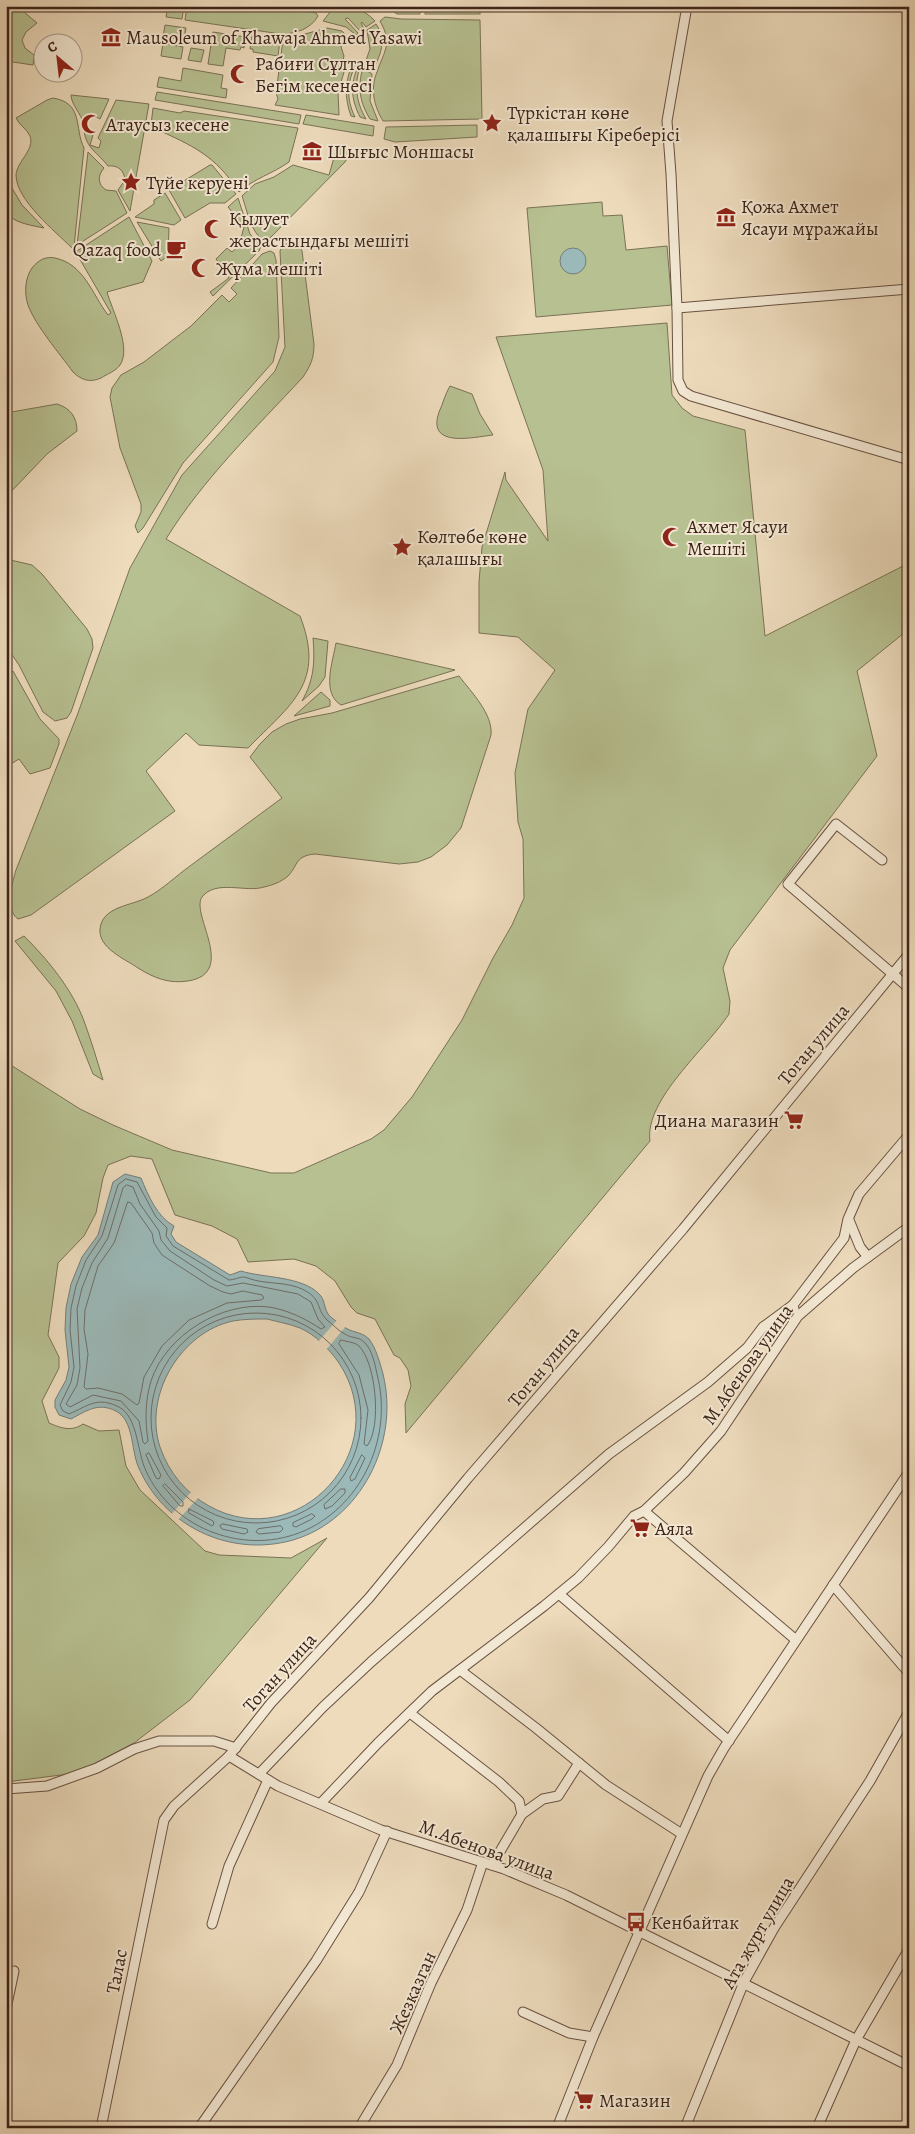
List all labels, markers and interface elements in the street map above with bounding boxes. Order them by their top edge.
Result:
place label: Mausoleum of Khawaja Ahmed Yasawi [126,25,422,51]
museum icon: Mausoleum of Khawaja Ahmed Yasawi [100,26,122,48]
north arrow [32,32,82,82]
text: С [44,36,61,57]
place label: Рабиғи Сұлтан Бегім кесенесі [255,51,376,99]
mosque icon: Рабиғи Сұлтан Бегім кесенесі [229,63,251,85]
place label: Түркістан көне қалашығы Кіреберісі [507,100,680,148]
place label: Атаусыз кесене [105,112,230,138]
place icon: Түркістан көне қалашығы Кіреберісі [481,112,503,134]
mosque icon: Атаусыз кесене [80,113,102,135]
place label: Шығыс Моншасы [327,139,474,165]
museum icon: Шығыс Моншасы [301,140,323,162]
place label: Түйе керуені [146,170,249,196]
place icon: Түйе керуені [120,171,142,193]
place label: Қожа Ахмет Ясауи мұражайы [741,194,879,242]
place label: Қылует жерастындағы мешіті [229,206,409,254]
museum icon: Қожа Ахмет Ясауи мұражайы [715,206,737,228]
mosque icon: Қылует жерастындағы мешіті [203,218,225,240]
place label: Qazaq food [73,237,162,263]
cafe icon: Qazaq food [165,238,187,260]
place label: Жұма мешіті [216,256,323,282]
mosque icon: Жұма мешіті [190,257,212,279]
place label: Ахмет Ясауи Мешіті [686,514,788,562]
place label: Көлтөбе көне қалашығы [417,524,527,572]
mosque icon: Ахмет Ясауи Мешіті [661,526,683,548]
place icon: Көлтөбе көне қалашығы [391,536,413,558]
street label: Тоган улица [772,998,856,1091]
place label: Диана магазин [655,1108,779,1134]
supermarket icon: Диана магазин [783,1109,805,1131]
street label: М.Абенова улица [696,1299,799,1430]
street label: Тоган улица [502,1320,586,1413]
place label: Аяла [654,1516,694,1542]
supermarket icon: Аяла [629,1517,651,1539]
street label: Тоган улица [237,1627,323,1718]
street label: М.Абенова улица [415,1813,558,1887]
street label: Ата журт улица [715,1871,801,1994]
place label: Кенбайтак [651,1910,739,1936]
bus stop icon: Кенбайтак [625,1911,647,1933]
street label: Талас [100,1947,134,1996]
street label: Жезказган [383,1947,443,2038]
place label: Магазин [599,2088,671,2114]
supermarket icon: Магазин [573,2089,595,2111]

